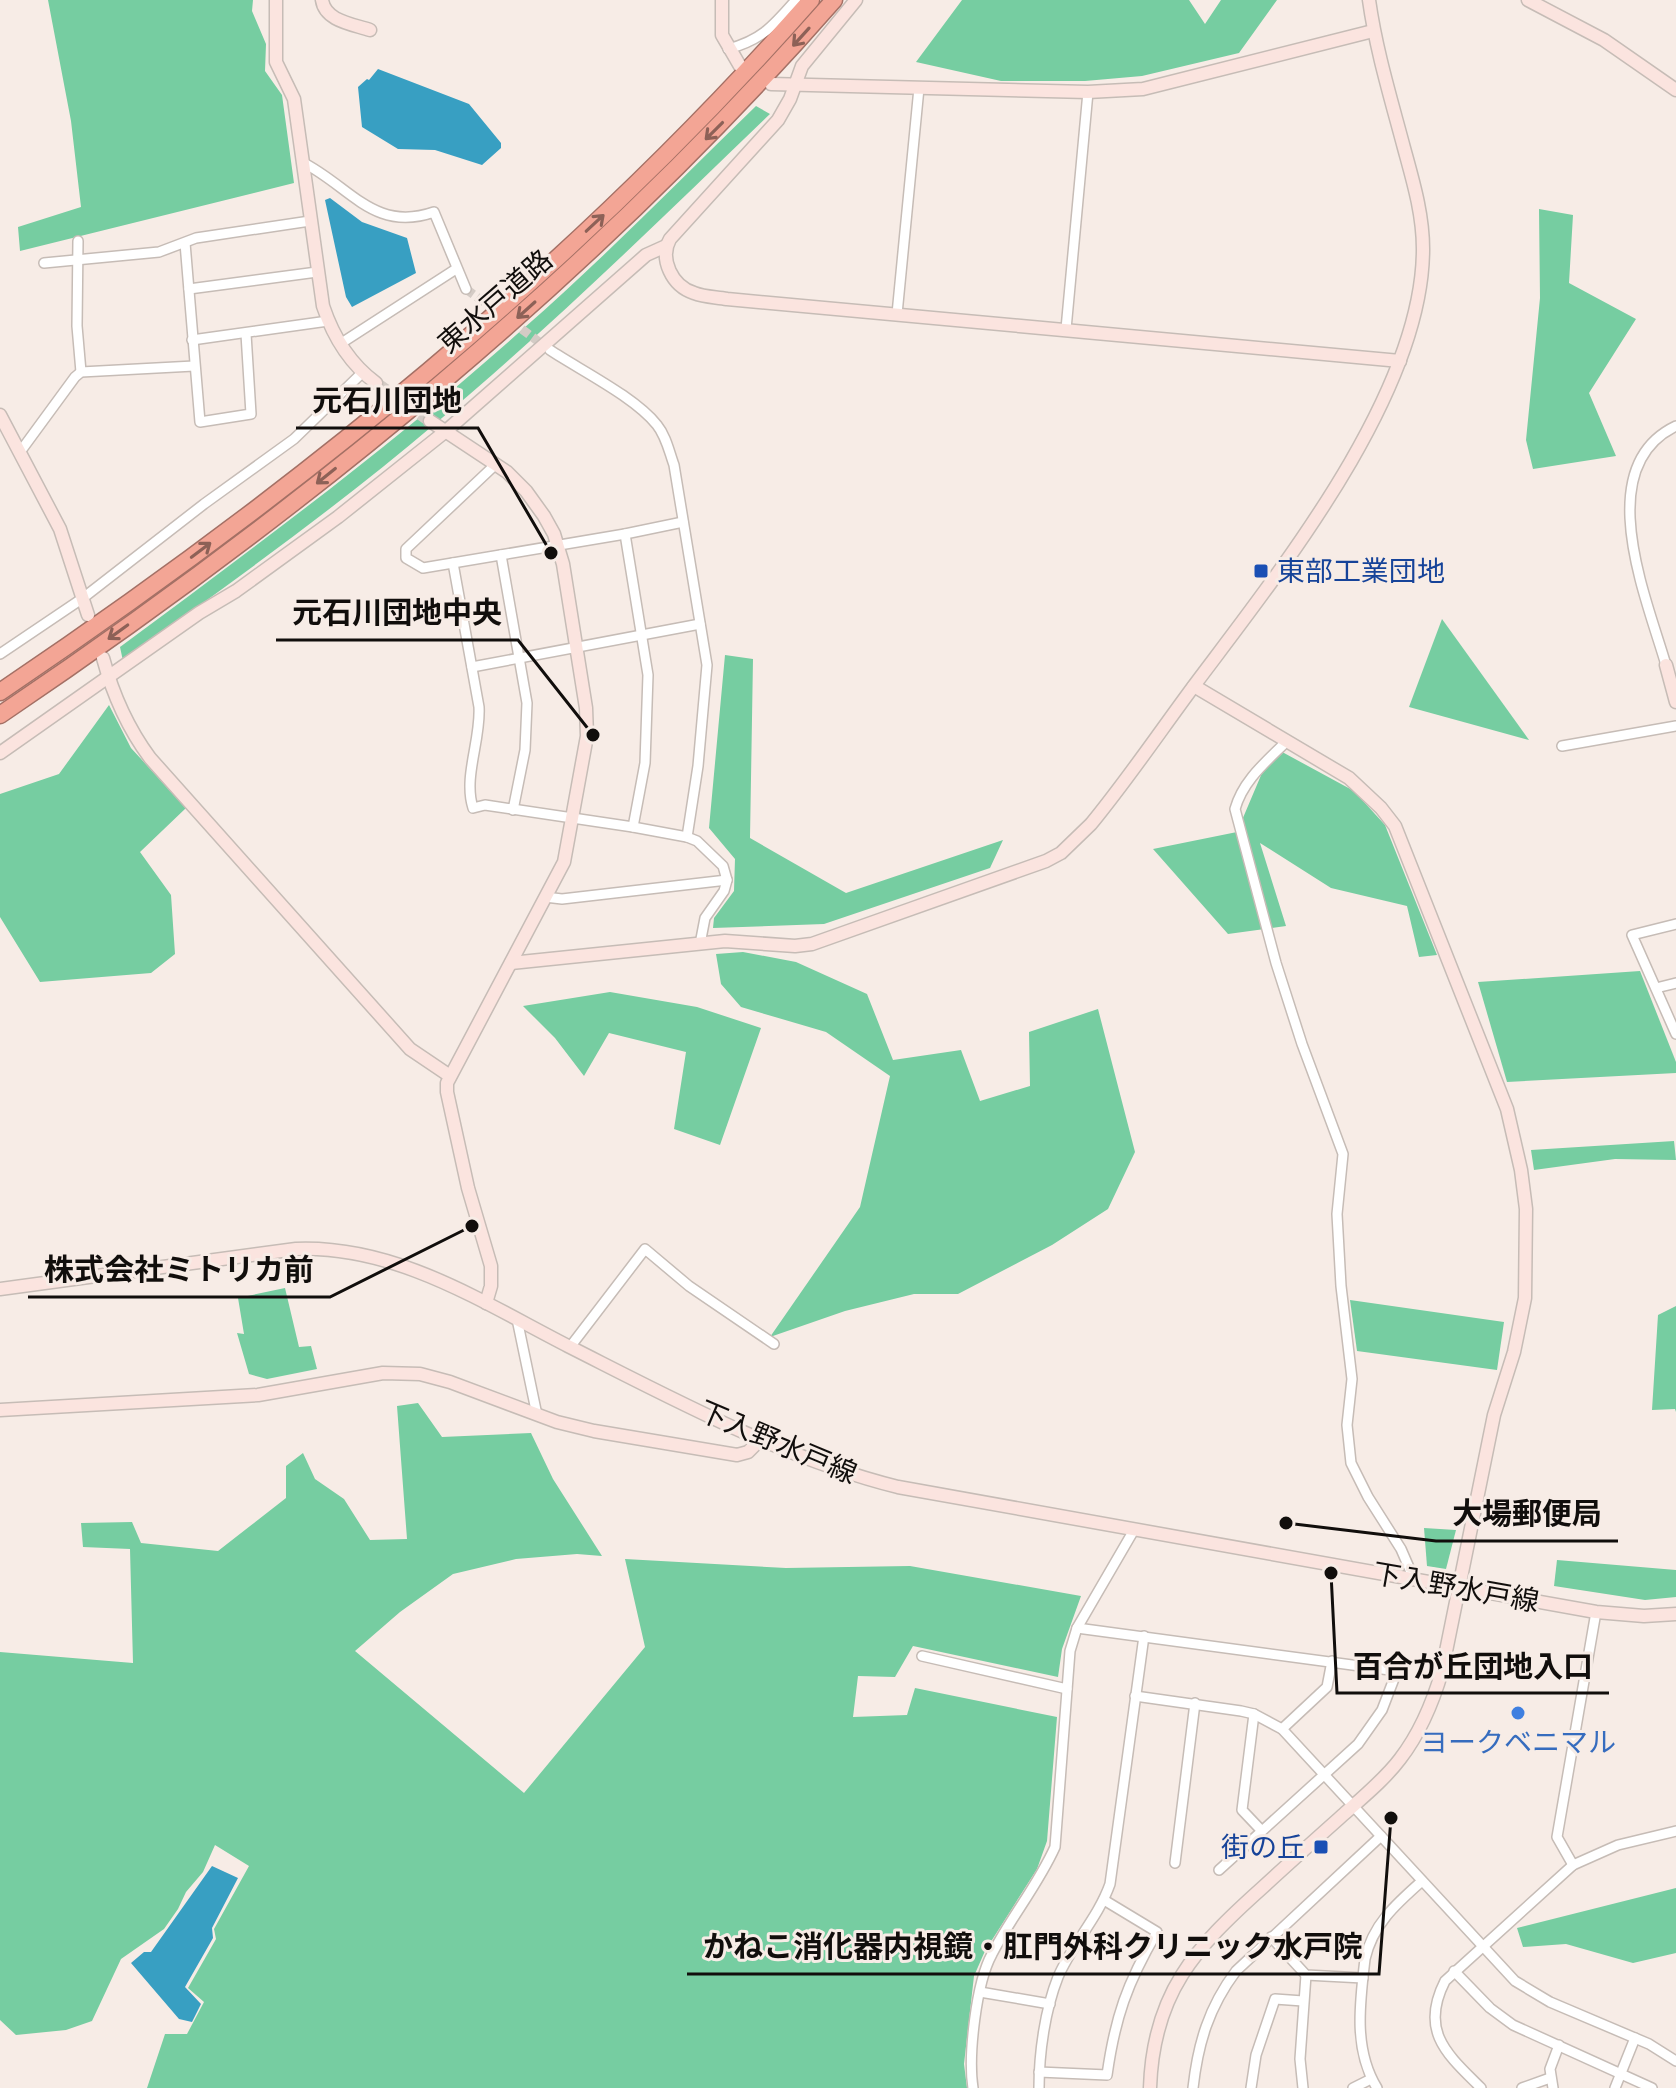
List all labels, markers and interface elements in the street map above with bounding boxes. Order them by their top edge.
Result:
one-way arrow [792,26,811,47]
one-way arrow [704,121,724,140]
one-way arrow [585,214,605,233]
street label: 東水戸道路 [432,243,559,360]
one-way arrow [516,300,536,318]
callout: 元石川団地 [296,374,478,428]
text: 元石川団地 [312,383,462,419]
one-way arrow [316,467,337,485]
one-way arrow [190,542,211,559]
place label: 東部工業団地 [1277,555,1445,588]
marker: 東部工業団地 [1252,562,1270,580]
callout: 元石川団地中央 [276,586,518,640]
text: 元石川団地中央 [292,595,502,631]
one-way arrow [108,623,129,640]
callout: 株式会社ミトリカ前 [28,1243,330,1297]
text: 株式会社ミトリカ前 [44,1252,314,1288]
street label: 下入野水戸線 [694,1394,862,1490]
callout: 大場郵便局 [1436,1487,1618,1541]
text: 大場郵便局 [1452,1496,1602,1532]
street label: 下入野水戸線 [1370,1557,1542,1618]
callout: 百合が丘団地入口 [1337,1639,1609,1693]
text: 百合が丘団地入口 [1353,1649,1593,1685]
marker: ヨークベニマル [1509,1704,1527,1722]
place label: ヨークベニマル [1420,1726,1616,1759]
place label: 街の丘 [1221,1831,1305,1864]
marker: 街の丘 [1312,1838,1330,1856]
callout: かねこ消化器内視鏡・肛門外科クリニック水戸院 [687,1920,1379,1974]
text: かねこ消化器内視鏡・肛門外科クリニック水戸院 [703,1929,1363,1965]

